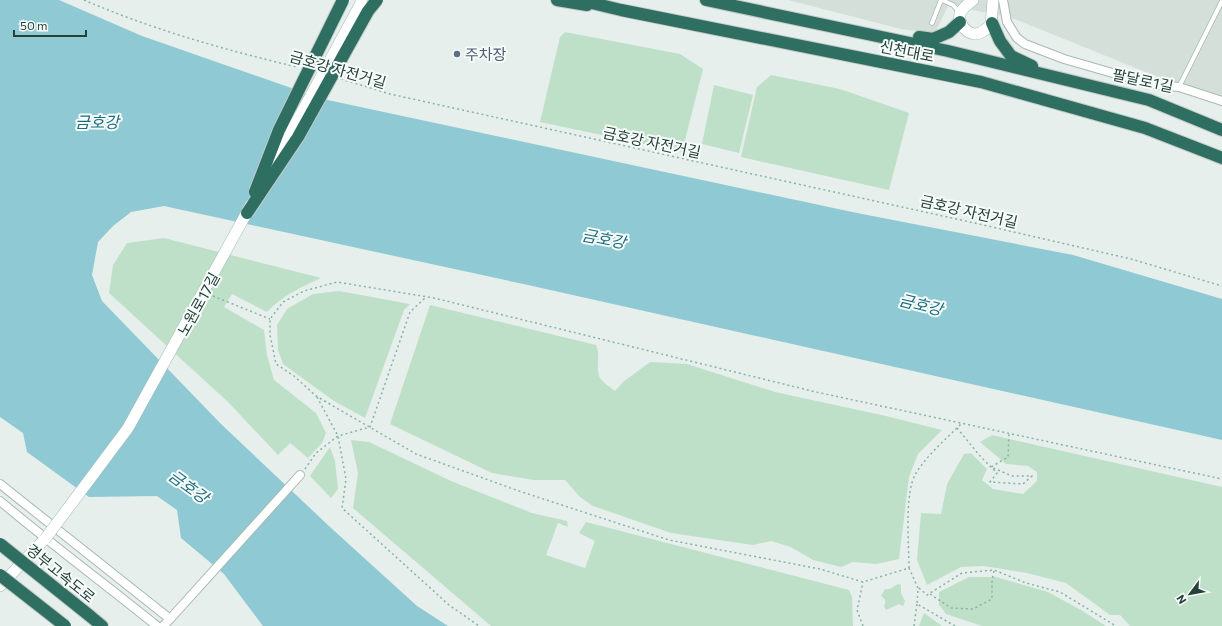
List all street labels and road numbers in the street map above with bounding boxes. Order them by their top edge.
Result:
street label: 신천대로 [878,37,936,65]
street label: 금호강 자전거길 [288,47,388,91]
street label: 팔달로1길 [1111,65,1175,95]
street label: 금호강 자전거길 [601,123,703,161]
street label: 금호강 자전거길 [919,191,1019,231]
street label: 노원로17길 [173,269,223,339]
street label: 경부고속도로 [23,540,99,606]

